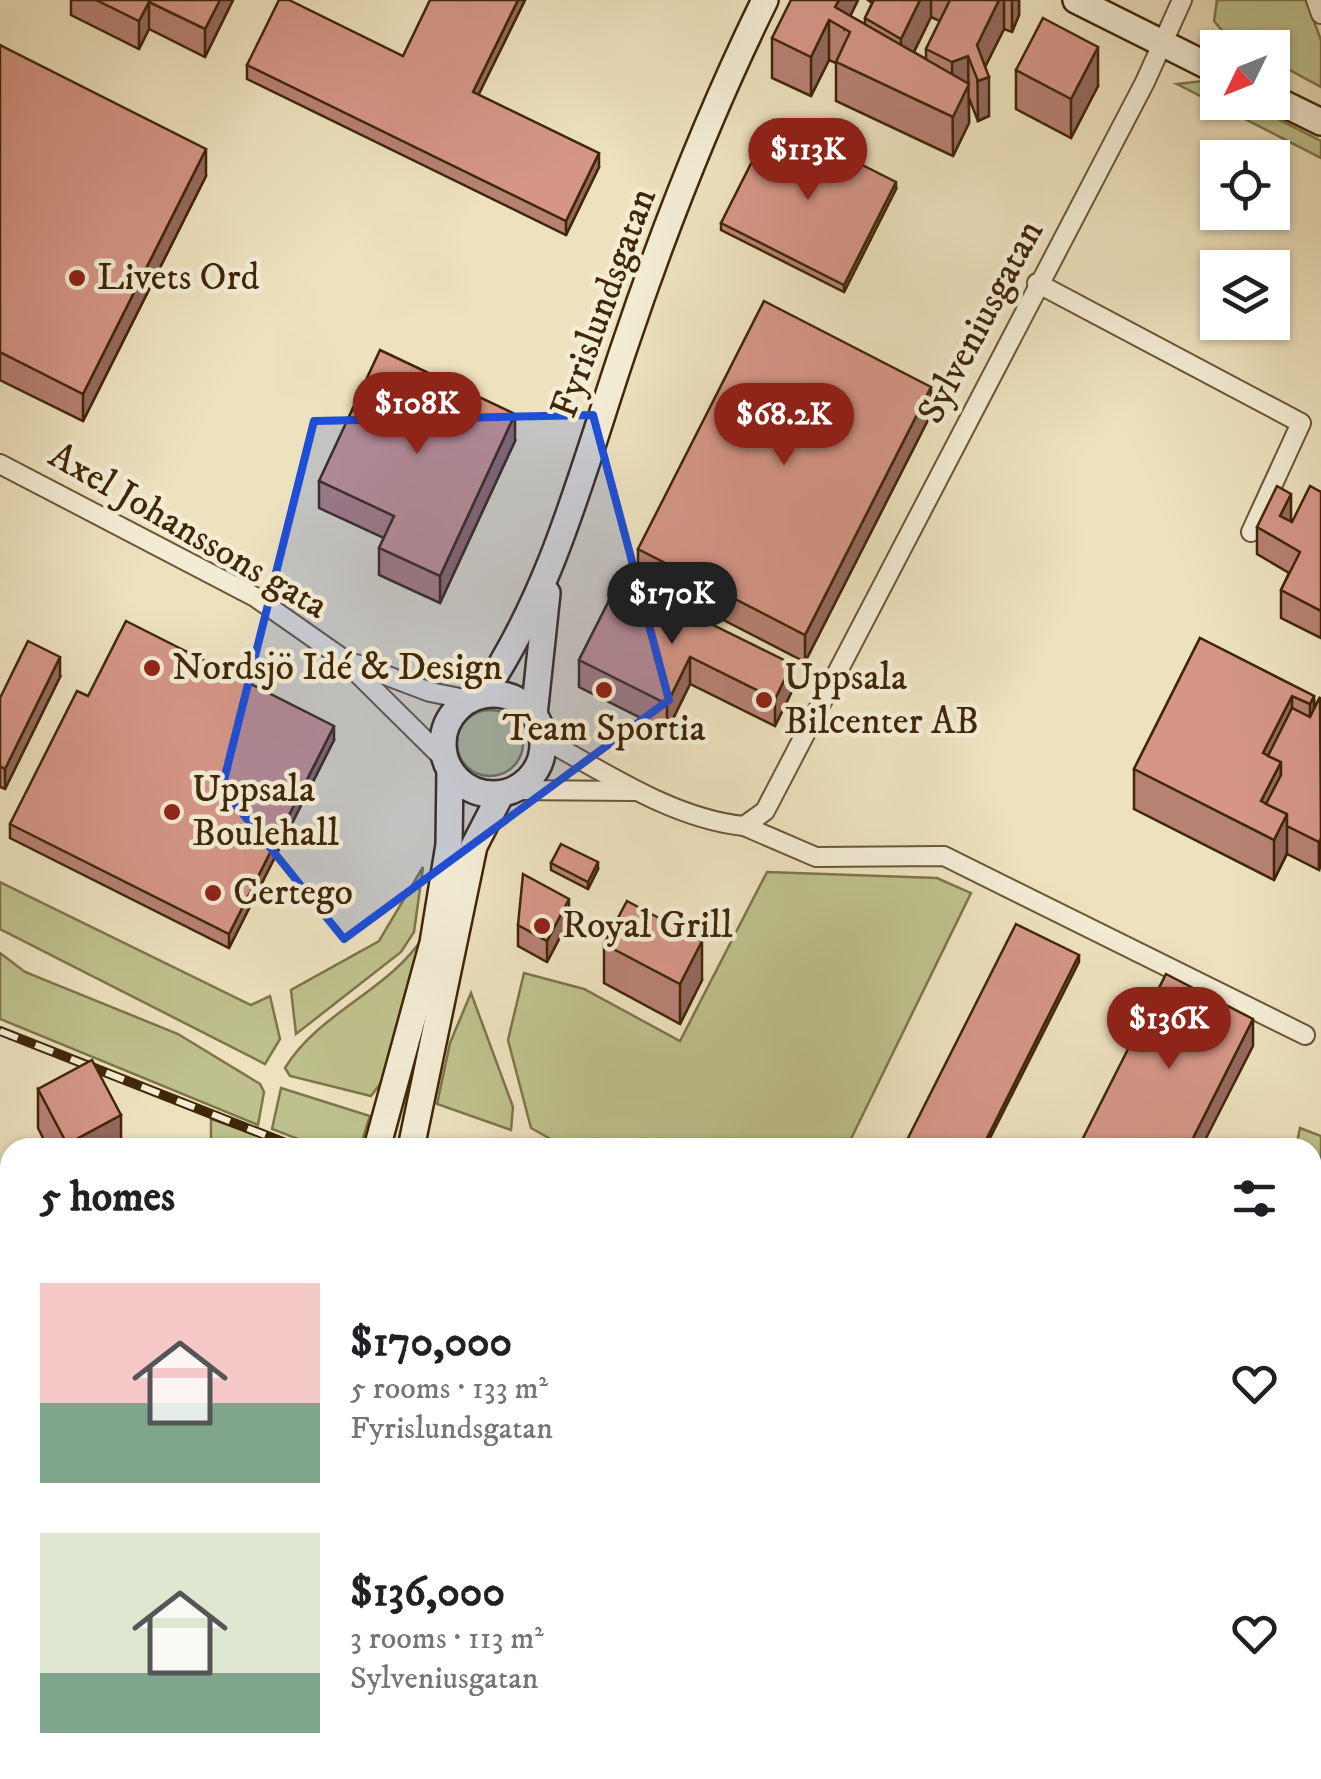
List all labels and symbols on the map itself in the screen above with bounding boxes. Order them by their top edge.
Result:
north arrow [1200,30,1290,120]
pin: $113K [738,118,878,203]
street label: Fyrislundsgatan [540,181,668,424]
street label: Sylveniusgatan [907,212,1055,432]
place label: Livets Ord [97,254,259,302]
marker: Livets Ord [66,267,88,289]
pin: $108K [347,372,487,457]
pin: $68.2K [703,383,865,468]
street label: Axel Johanssons gata [40,432,336,630]
pin: $170K [602,562,742,647]
place label: Nordsjö Idé & Design [172,644,503,692]
place label: Uppsala Bilcenter AB [784,654,979,746]
marker: Nordsjö Idé & Design [141,657,163,679]
marker: Team Sportia [593,679,615,701]
marker: Uppsala Bilcenter AB [753,689,775,711]
place label: Team Sportia [502,705,706,753]
place label: Uppsala Boulehall [192,766,339,858]
marker: Uppsala Boulehall [161,801,183,823]
place label: Certego [233,869,353,917]
marker: Certego [202,882,224,904]
place label: Royal Grill [562,902,733,950]
marker: Royal Grill [531,915,553,937]
pin: $136K [1099,987,1239,1072]

